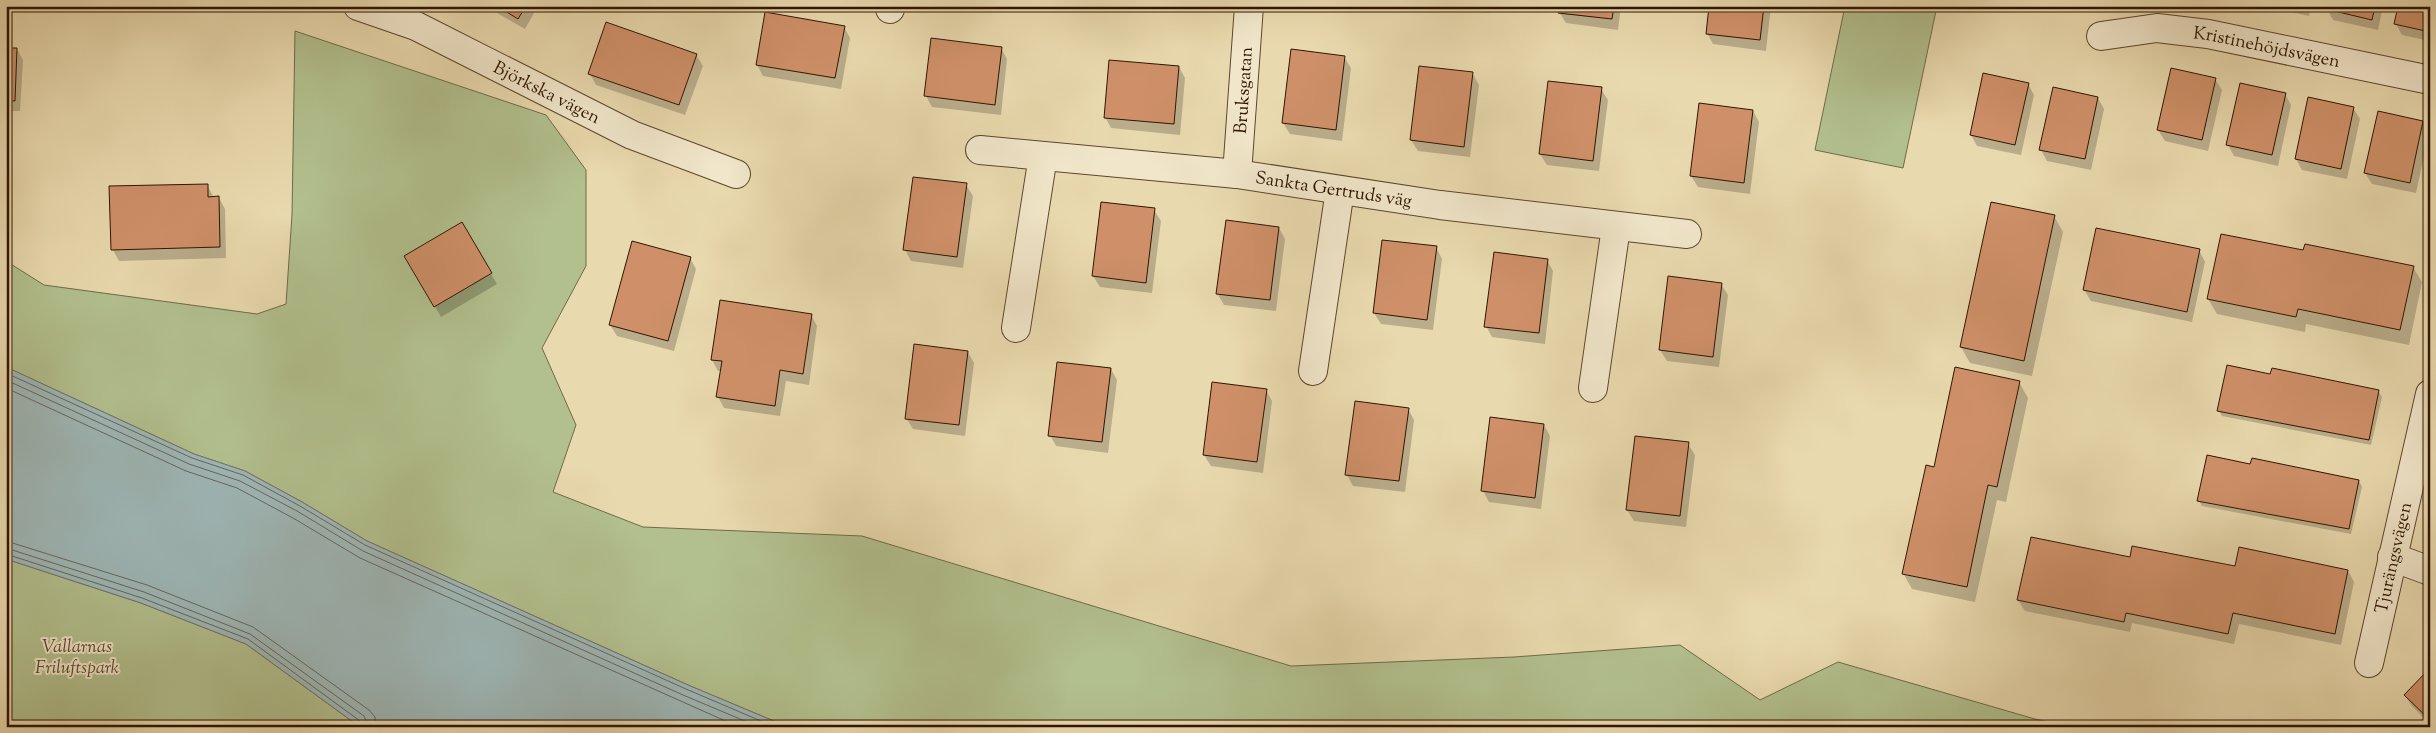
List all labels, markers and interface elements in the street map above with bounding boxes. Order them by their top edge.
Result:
street label: Kristinehöjdsvägen [2192,21,2343,76]
street label: Bruksgatan [1229,45,1261,135]
street label: Björkska vägen [488,56,604,132]
street label: Sankta Gertruds väg [1253,166,1414,216]
street label: Tjurängsvägen [2370,500,2420,616]
park label: Vallarnas Friluftspark [35,635,119,682]

